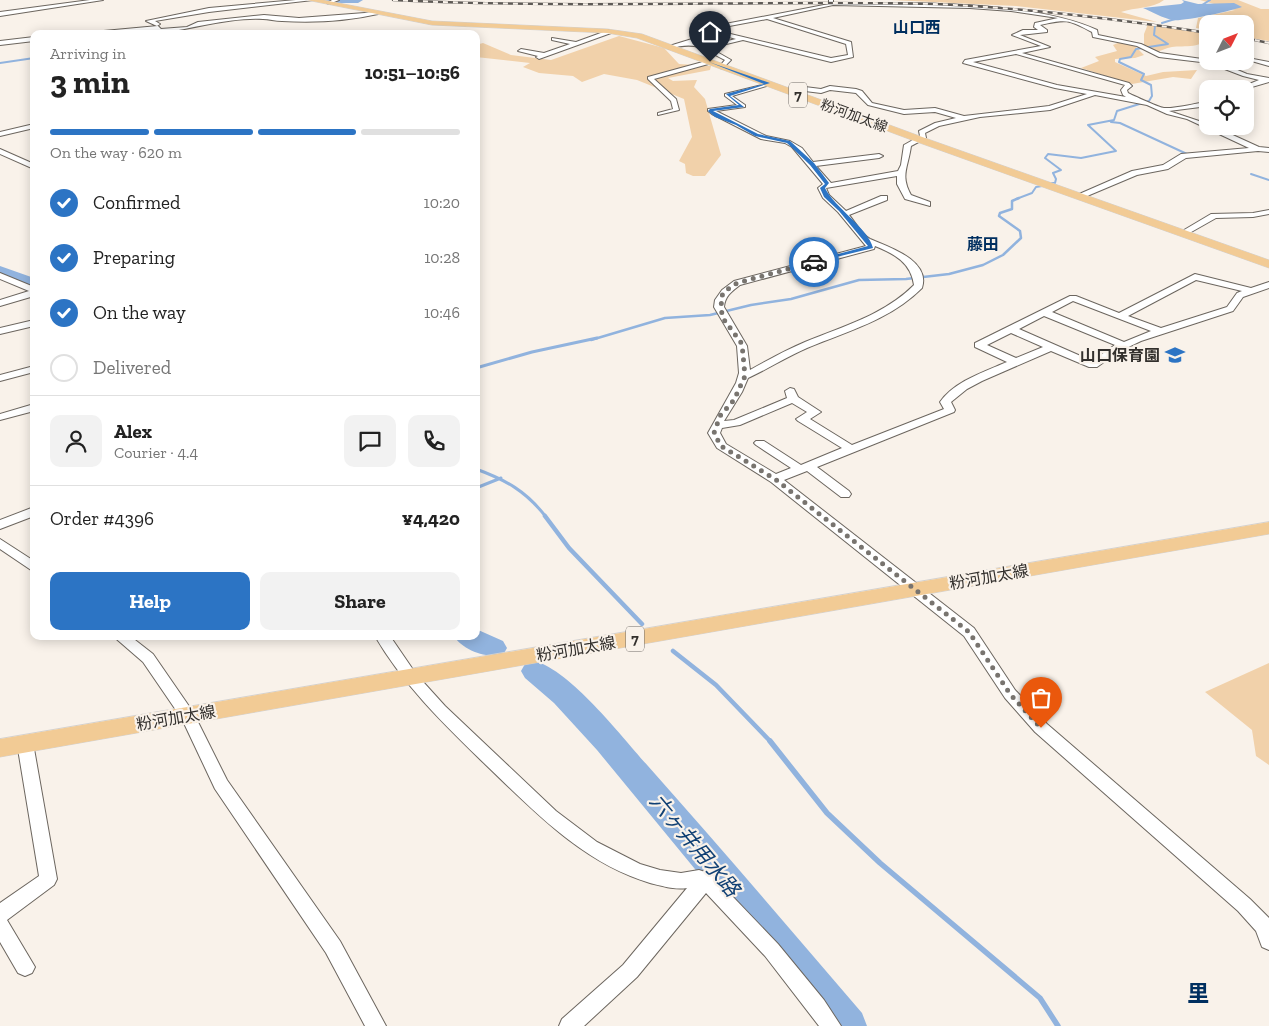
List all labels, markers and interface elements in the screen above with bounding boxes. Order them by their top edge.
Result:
pin [689,11,731,62]
north arrow [1199,15,1254,70]
map controls [1199,15,1254,135]
icon: home [696,18,724,46]
district label: 山口西 [893,18,941,37]
text: Arriving in [50,44,126,63]
text: 10:51–10:56 [365,61,460,84]
text: 3 min [50,63,130,101]
button: locate [1199,80,1254,135]
road number: 7 [789,82,807,108]
street label: 粉河加太線 [818,96,890,136]
text: On the way · 620 m [50,143,182,162]
icon: check [50,189,78,217]
text: Confirmed [93,191,180,214]
text: 10:20 [424,193,460,212]
district label: 藤田 [967,235,999,254]
courier [789,237,839,287]
icon: check [50,244,78,272]
text: Preparing [93,246,175,269]
text: 10:28 [424,248,460,267]
icon: car [800,248,828,276]
icon: check [50,299,78,327]
text: On the way [93,301,186,324]
text: 10:46 [424,303,460,322]
school or university icon: 山口保育園 [1164,344,1186,366]
place label: 山口保育園 [1080,346,1160,365]
text: Delivered [93,356,171,379]
button: person [50,415,102,467]
button: chat [344,415,396,467]
button: phone [408,415,460,467]
text: Alex [114,420,152,443]
text: Courier · 4.4 [114,443,198,462]
text: Order #4396 [50,507,154,530]
text: ¥4,420 [402,507,460,530]
street label: 粉河加太線 [948,561,1030,593]
button: Help [50,572,250,630]
button: Share [260,572,460,630]
road number: 7 [626,626,644,652]
street label: 粉河加太線 [535,633,617,665]
pin [1020,677,1062,728]
icon: bag [1027,684,1055,712]
street label: 粉河加太線 [135,702,217,734]
water label: 六ヶ井用水路 [645,789,746,903]
district label: 里 [1187,980,1209,1007]

